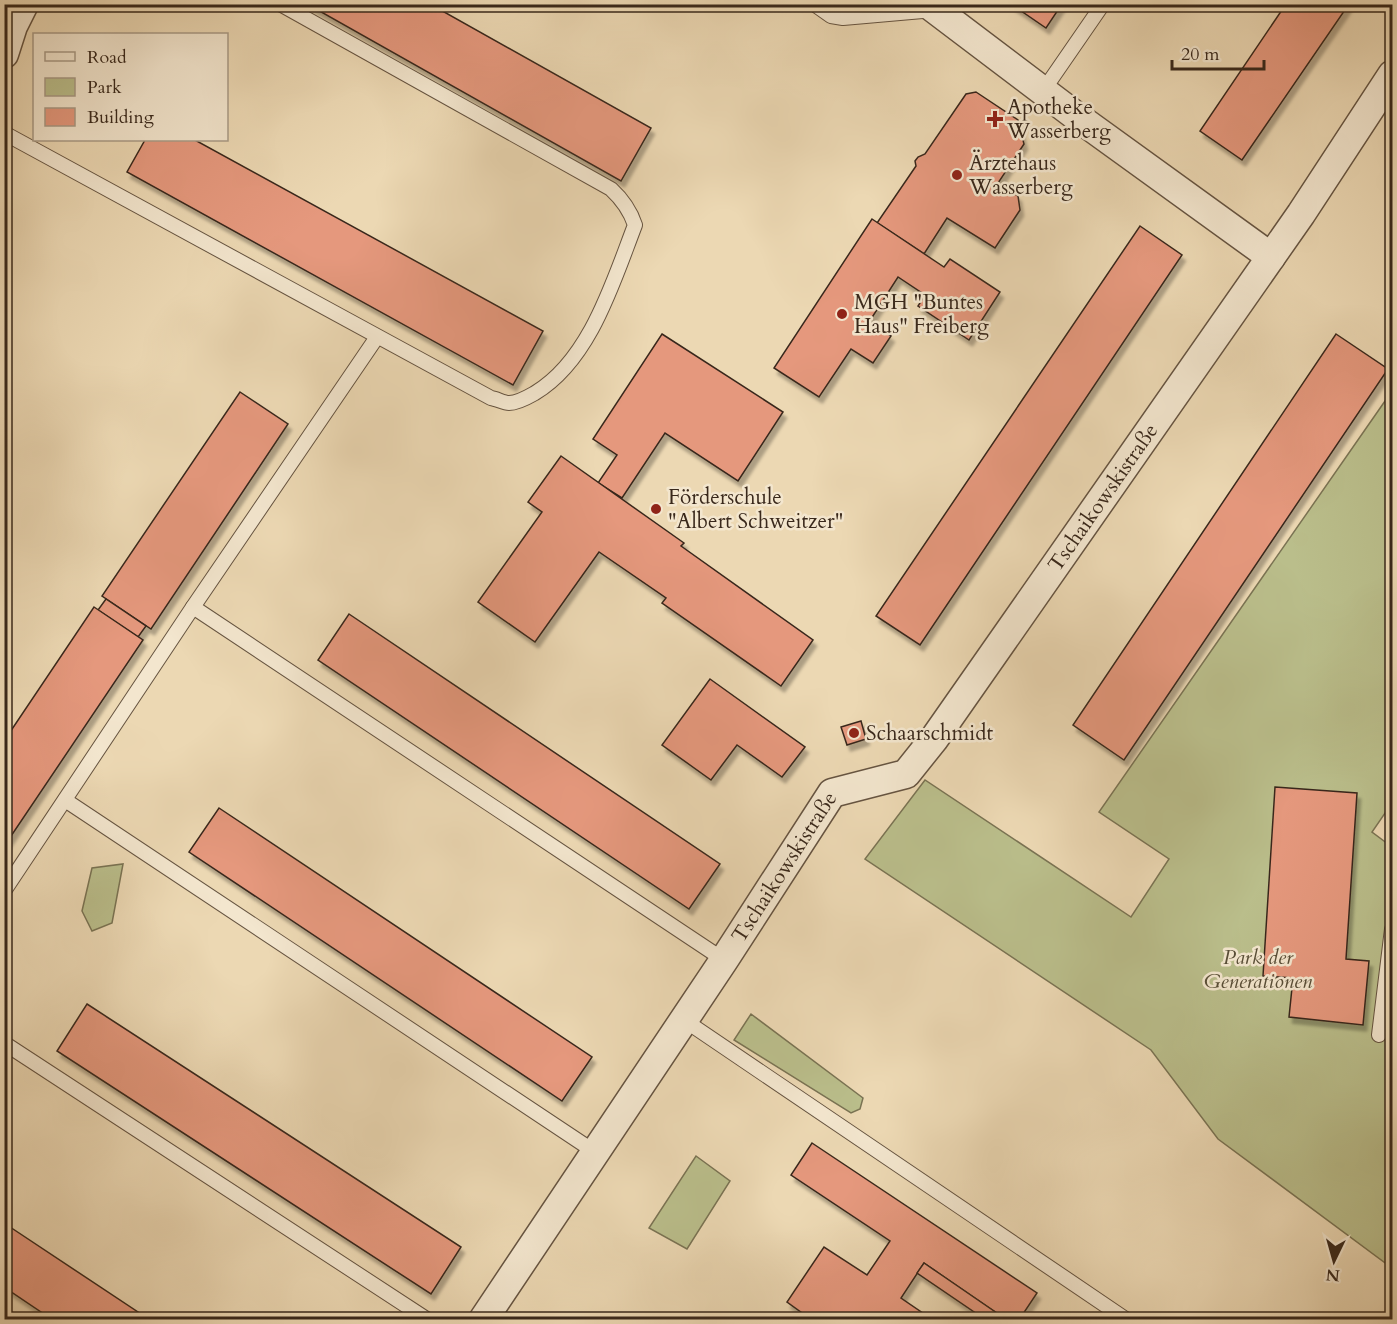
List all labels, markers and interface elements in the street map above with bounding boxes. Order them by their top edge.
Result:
legend [33,33,228,141]
scale bar [1172,33,1264,71]
text: 20 m [1181,42,1220,67]
text: Road [87,45,127,70]
text: Park [87,75,122,100]
place label: Apotheke Wasserberg [1006,93,1111,146]
text: Building [87,105,155,130]
marker: Apotheke Wasserberg [988,112,1002,126]
place label: Ärztehaus Wasserberg [968,149,1073,202]
marker: Ärztehaus Wasserberg [950,168,964,182]
place label: MGH "Buntes Haus" Freiberg [854,288,989,341]
marker: MGH "Buntes Haus" Freiberg [835,307,849,321]
street label: Tschaikowskistraße [1041,418,1165,578]
place label: Förderschule "Albert Schweitzer" [668,483,843,536]
marker: Förderschule "Albert Schweitzer" [649,502,663,516]
place label: Schaarschmidt [866,719,993,748]
marker: Schaarschmidt [847,726,861,740]
street label: Tschaikowskistraße [725,786,844,948]
park label: Park der Generationen [1204,943,1313,996]
north arrow [1304,1231,1364,1291]
text: N [1325,1263,1341,1287]

